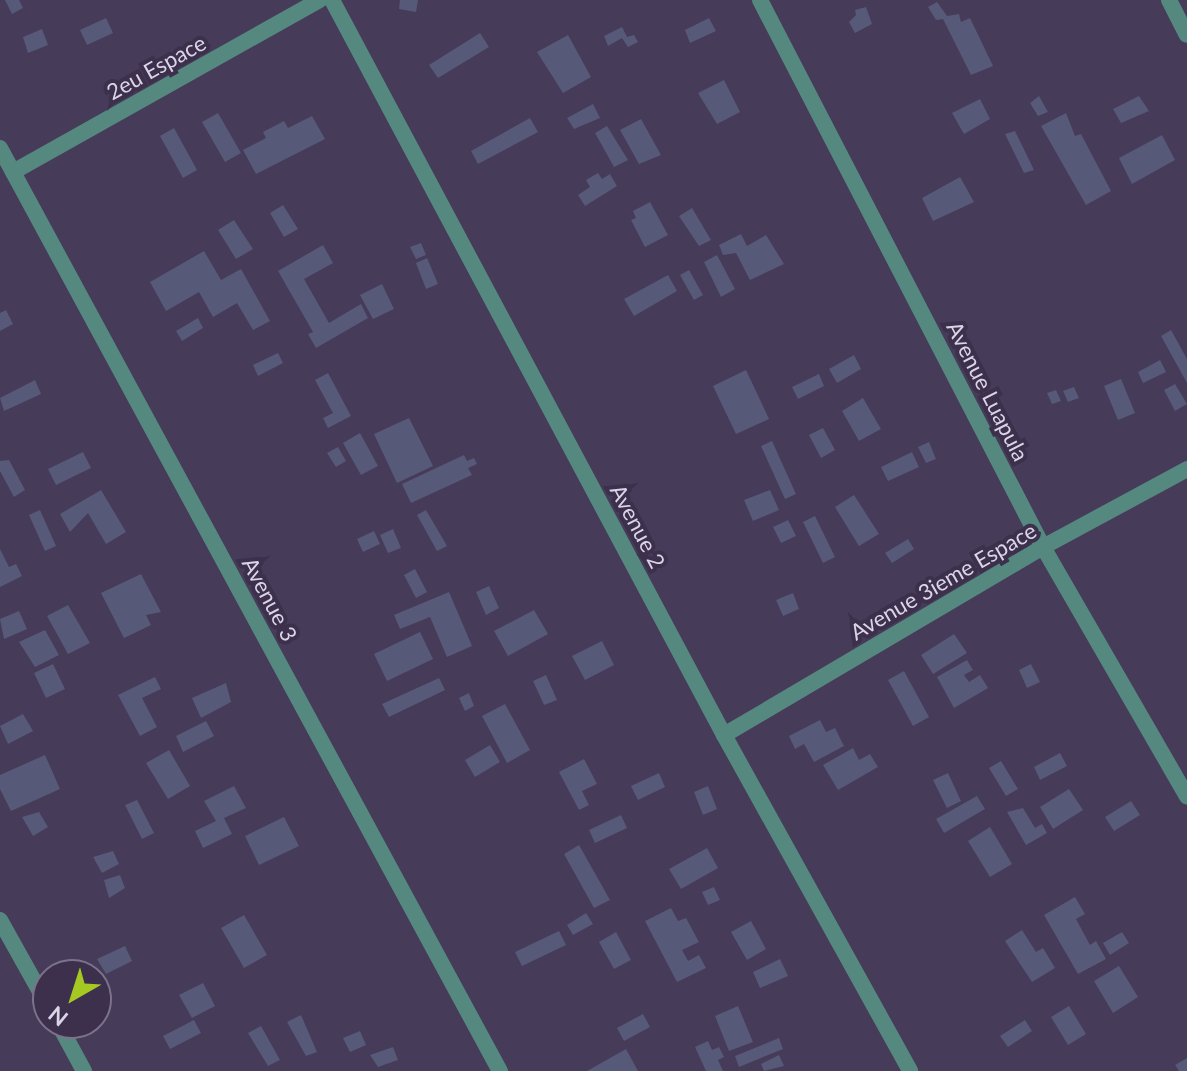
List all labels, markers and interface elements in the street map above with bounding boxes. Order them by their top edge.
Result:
street label: 2eu Espace [102,29,210,105]
street label: Avenue Luapula [941,317,1035,465]
street label: Avenue 2 [605,480,671,572]
street label: Avenue 3ieme Espace [845,517,1041,645]
street label: Avenue 3 [237,553,303,645]
north arrow [32,959,112,1039]
text: N [43,1001,73,1032]

